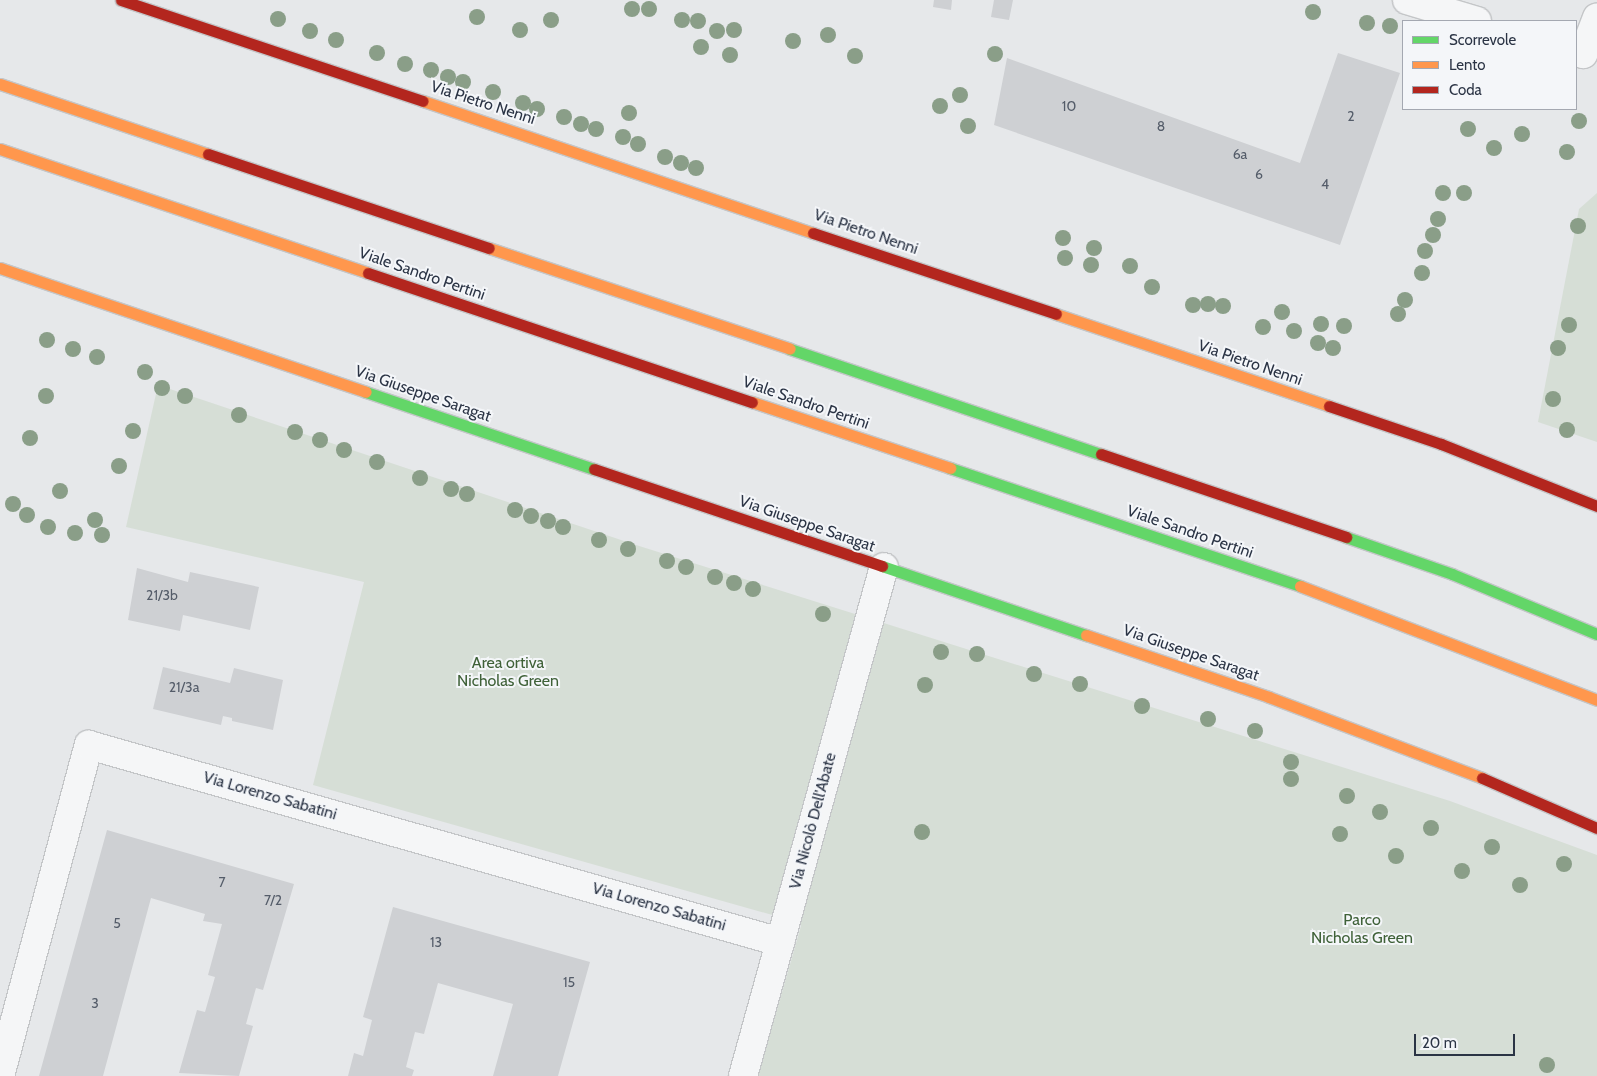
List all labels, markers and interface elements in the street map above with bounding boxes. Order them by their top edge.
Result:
legend [1402,20,1577,110]
text: Scorrevole [1449,31,1516,49]
text: Lento [1449,56,1486,74]
street label: Via Pietro Nenni [428,77,538,129]
text: Coda [1449,81,1482,99]
house number: 10 [1062,98,1076,114]
house number: 2 [1347,108,1355,124]
house number: 8 [1157,118,1165,134]
house number: 6a [1233,146,1247,162]
house number: 6 [1255,166,1263,182]
house number: 4 [1321,176,1329,192]
street label: Via Pietro Nenni [811,205,921,259]
street label: Viale Sandro Pertini [356,243,488,305]
street label: Via Pietro Nenni [1195,336,1305,390]
street label: Via Giuseppe Saragat [352,362,494,426]
street label: Viale Sandro Pertini [740,372,872,434]
street label: Via Giuseppe Saragat [736,492,878,556]
street label: Viale Sandro Pertini [1124,501,1256,563]
house number: 21/3b [146,587,178,603]
street label: Via Giuseppe Saragat [1120,621,1262,685]
park label: Area ortiva Nicholas Green [457,653,559,691]
house number: 21/3a [169,679,199,695]
street label: Via Nicolò Dell'Abate [786,751,840,891]
street label: Via Lorenzo Sabatini [201,768,339,824]
house number: 7 [218,874,226,890]
street label: Via Lorenzo Sabatini [590,879,728,935]
house number: 7/2 [264,892,282,908]
park label: Parco Nicholas Green [1311,910,1413,948]
house number: 5 [113,915,121,931]
house number: 13 [430,934,442,950]
house number: 15 [563,974,575,990]
house number: 3 [91,995,99,1011]
scale bar [1417,1024,1518,1056]
text: 20 m [1422,1034,1457,1052]

